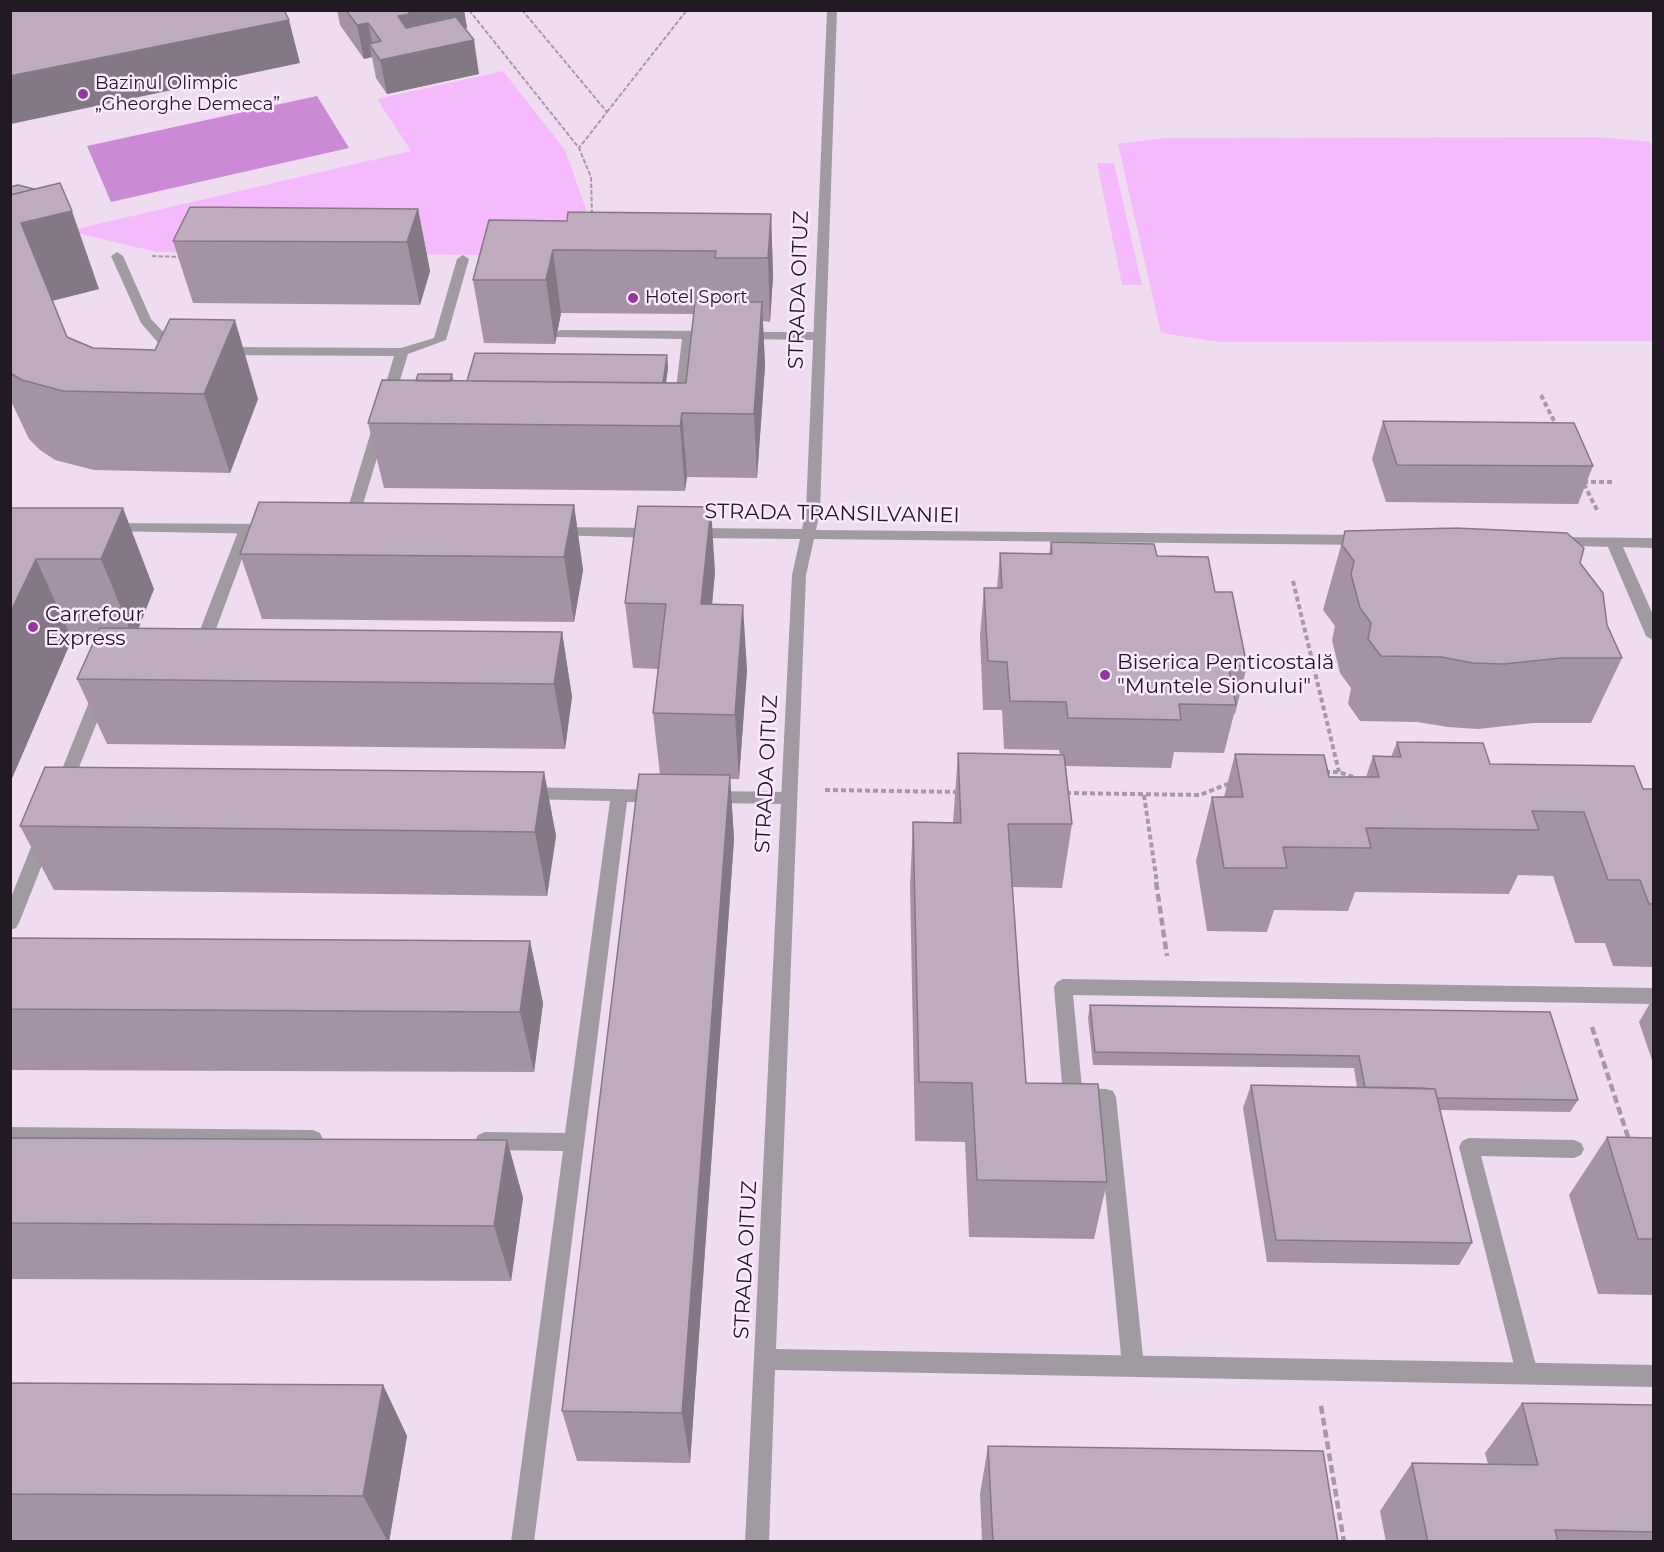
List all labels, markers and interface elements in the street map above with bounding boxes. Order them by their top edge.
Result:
place label: Bazinul Olimpic „Gheorghe Demeca” [95,73,280,116]
marker: Bazinul Olimpic „Gheorghe Demeca” [76,87,90,101]
street label: STRADA OITUZ [784,210,814,370]
place label: Hotel Sport [645,287,748,309]
marker: Hotel Sport [626,291,640,305]
street label: STRADA TRANSILVANIEI [704,499,960,529]
place label: Carrefour Express [45,602,144,652]
marker: Carrefour Express [26,620,40,634]
place label: Biserica Penticostală "Muntele Sionului" [1117,650,1334,700]
marker: Biserica Penticostală "Muntele Sionului" [1098,668,1112,682]
street label: STRADA OITUZ [750,694,784,854]
street label: STRADA OITUZ [729,1180,763,1340]

